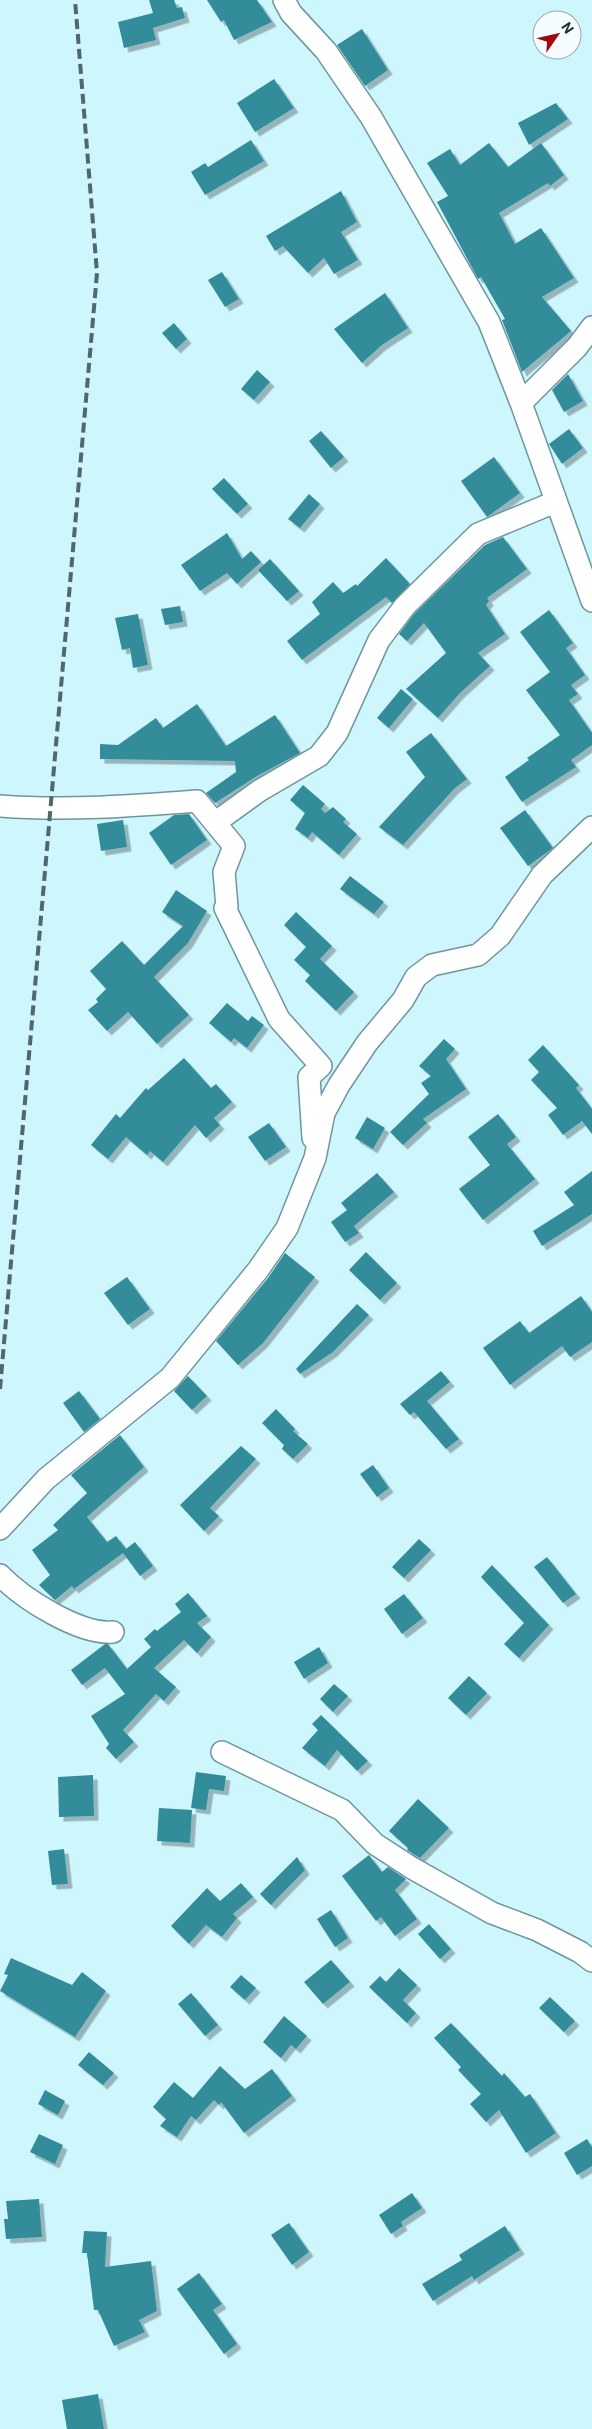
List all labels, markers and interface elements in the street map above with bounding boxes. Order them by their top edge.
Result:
north arrow [532,10,582,60]
text: N [558,19,577,36]

